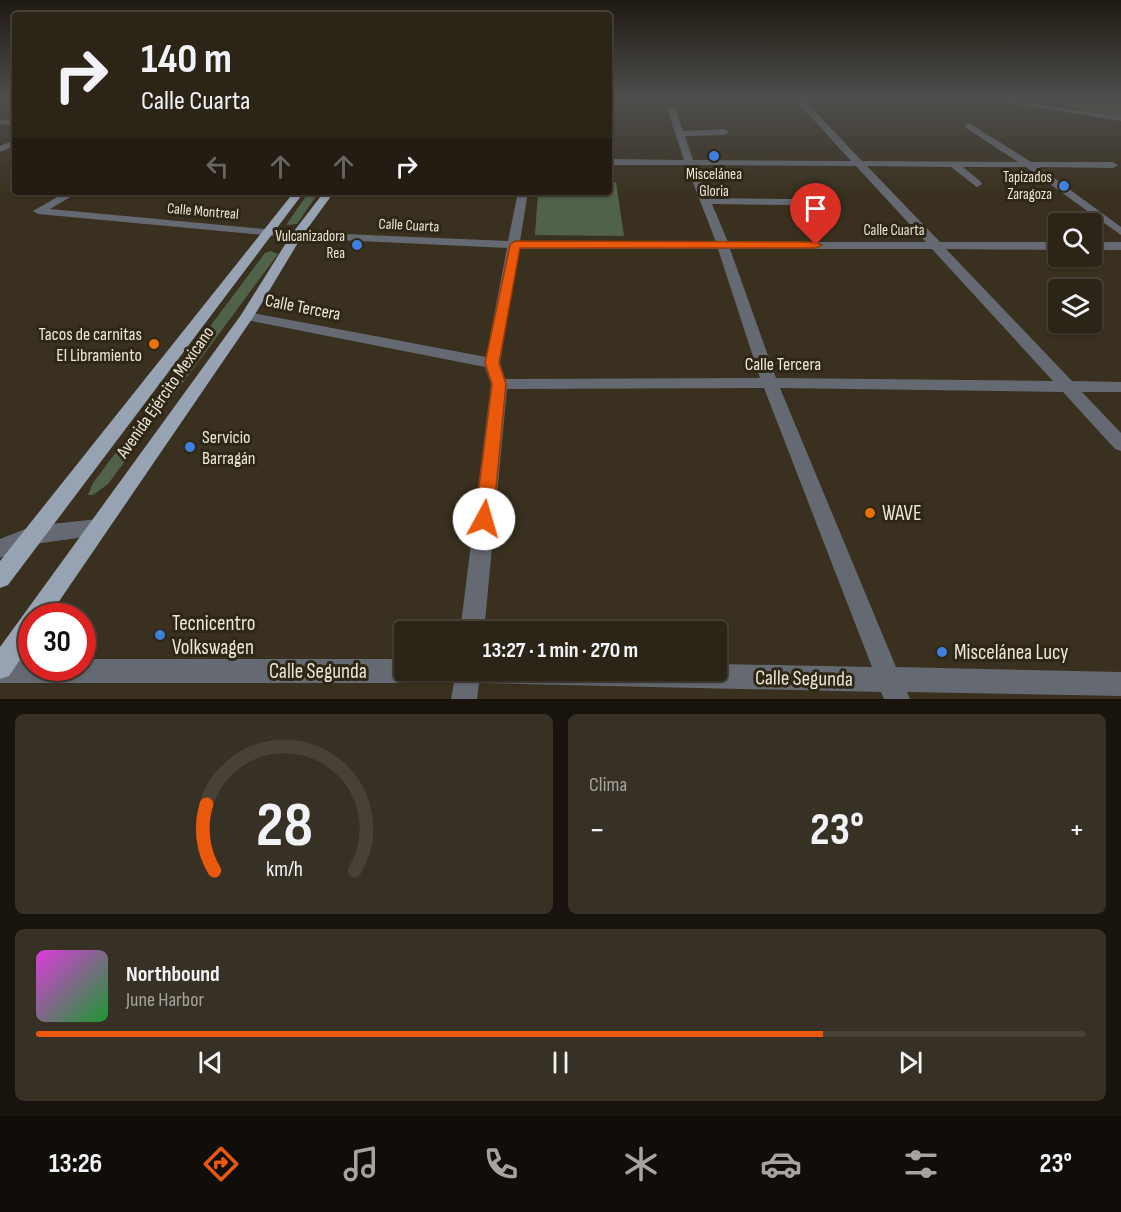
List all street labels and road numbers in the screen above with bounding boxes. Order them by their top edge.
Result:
street label: Calle Montreal [166,199,239,224]
street label: Calle Cuarta [378,214,440,237]
street label: Calle Cuarta [864,221,925,240]
street label: Calle Tercera [263,290,343,325]
street label: Avenida Ejército Mexicano [112,322,219,463]
street label: Calle Tercera [745,354,821,375]
street label: Calle Segunda [269,659,367,684]
street label: Calle Segunda [755,665,853,692]

